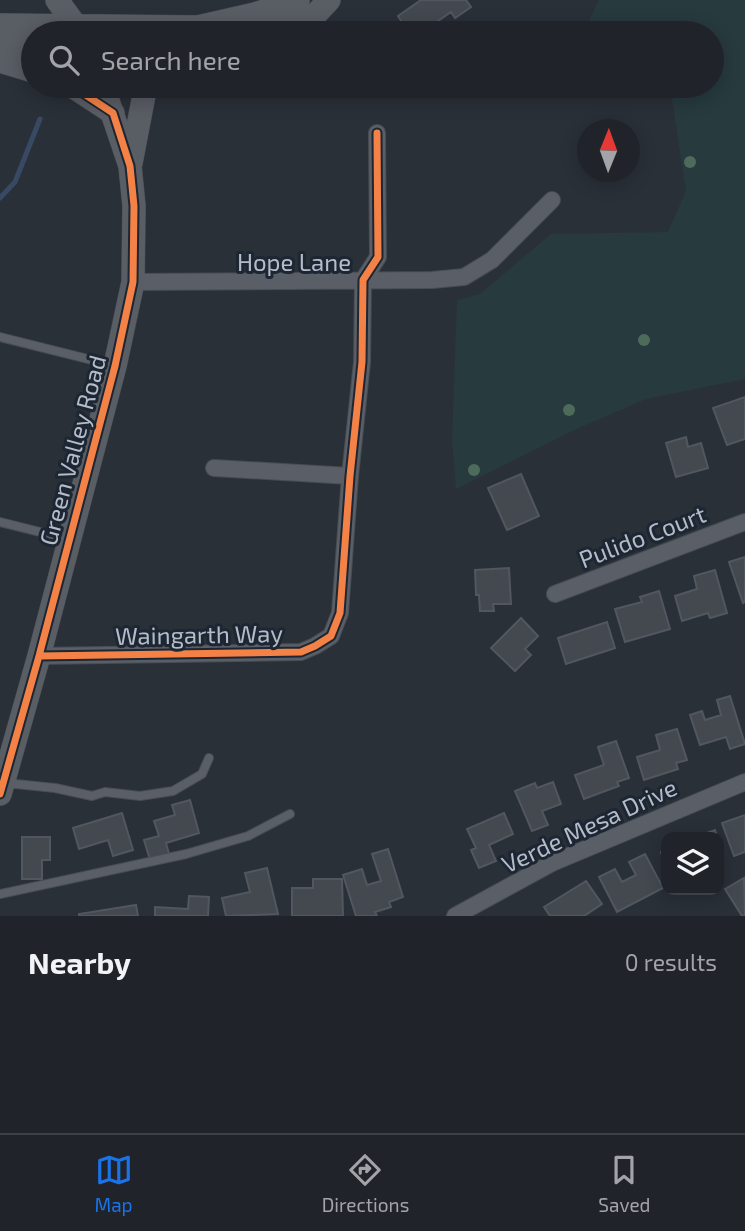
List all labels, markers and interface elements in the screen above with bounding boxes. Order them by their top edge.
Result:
search box [21,21,724,98]
icon: search [45,41,83,79]
text: Search here [101,44,241,75]
north arrow [577,119,640,182]
street label: Hope Lane [237,247,351,276]
street label: Green Valley Road [33,352,111,548]
street label: Pulido Court [575,499,709,573]
street label: Waingarth Way [115,618,284,650]
street label: Verde Mesa Drive [497,772,681,878]
map controls [661,832,724,895]
button: layers [661,832,724,895]
text: Nearby [28,944,131,980]
text: 0 results [625,948,717,976]
tab: Map [95,1151,133,1216]
tab: Directions [322,1151,409,1216]
tab: Saved [598,1151,650,1216]

